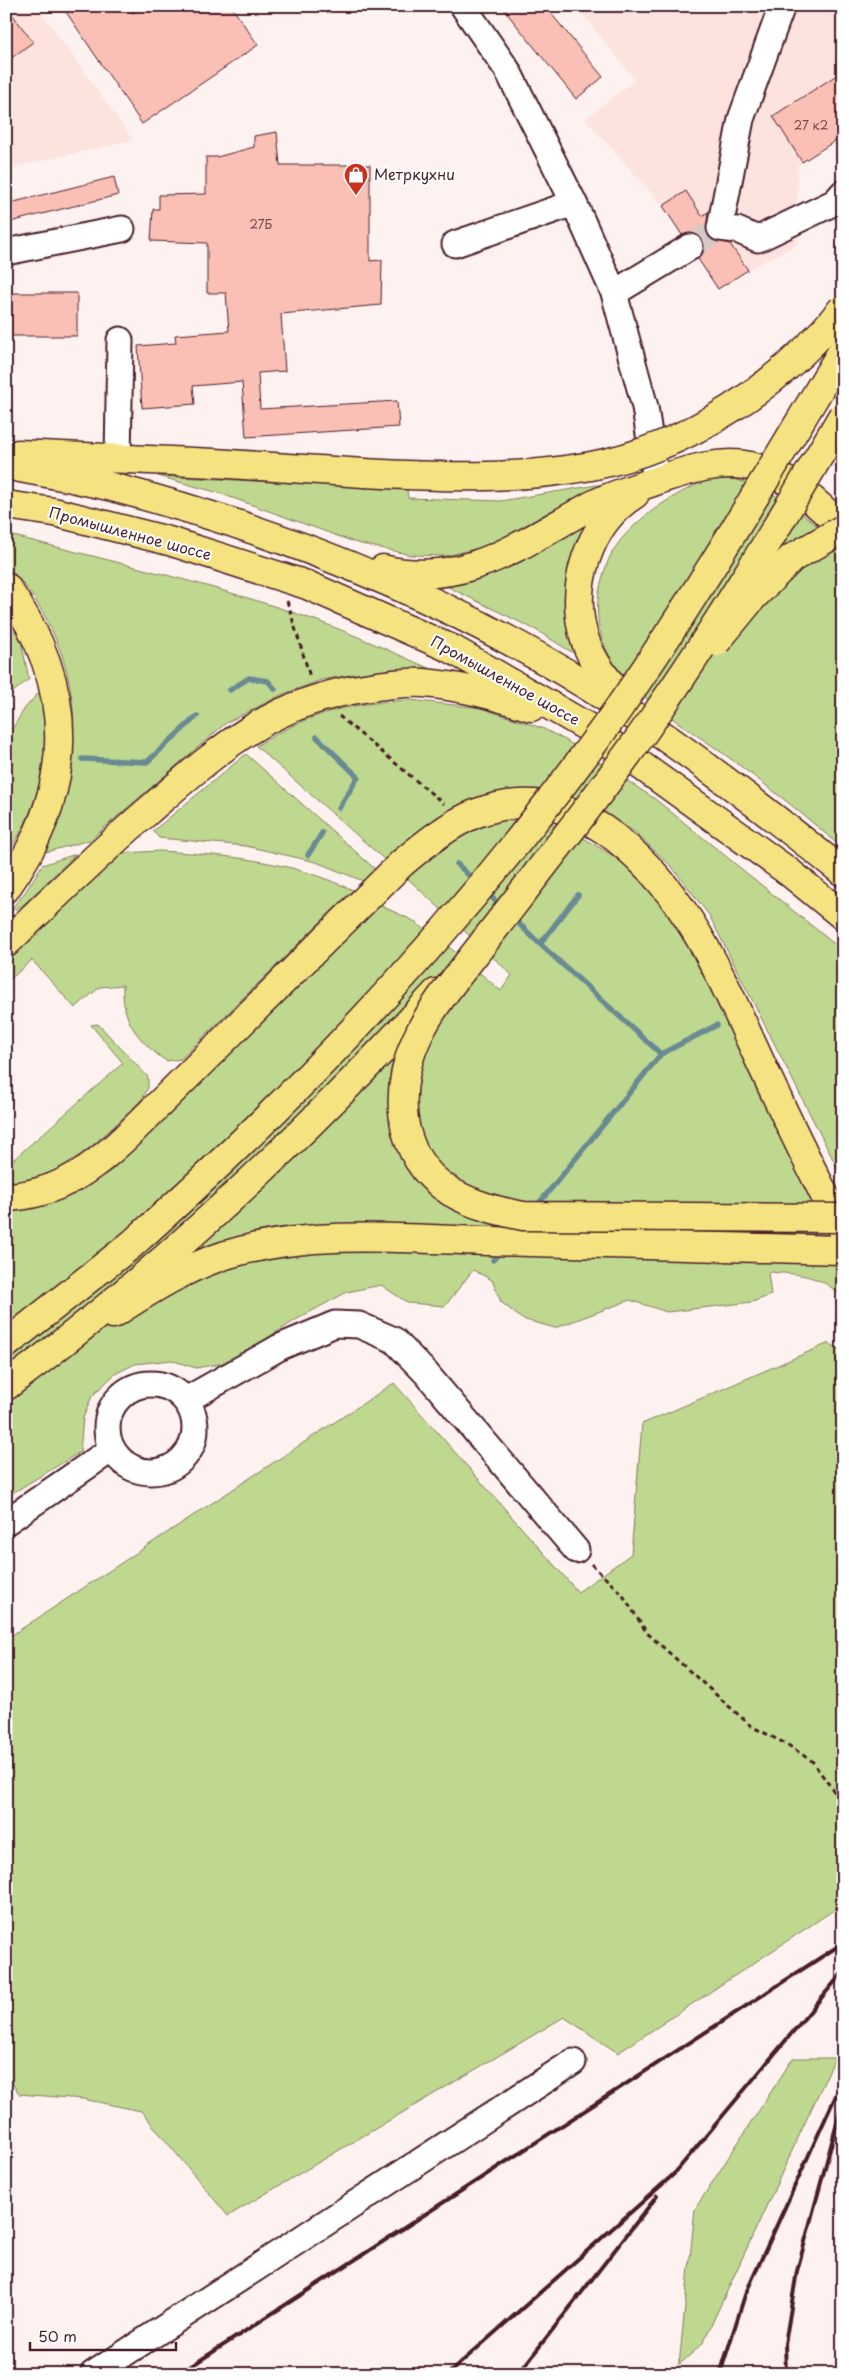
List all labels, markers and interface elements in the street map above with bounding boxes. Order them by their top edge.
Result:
house number: 27 к2 [794,116,828,134]
shop icon: Метркухни [343,162,369,196]
place label: Метркухни [374,162,455,185]
house number: 27Б [250,215,273,233]
street label: Промышленное шоссе [47,500,214,565]
street label: Промышленное шоссе [427,629,584,730]
scale bar [30,2320,176,2352]
text: 50 m [38,2324,77,2347]

